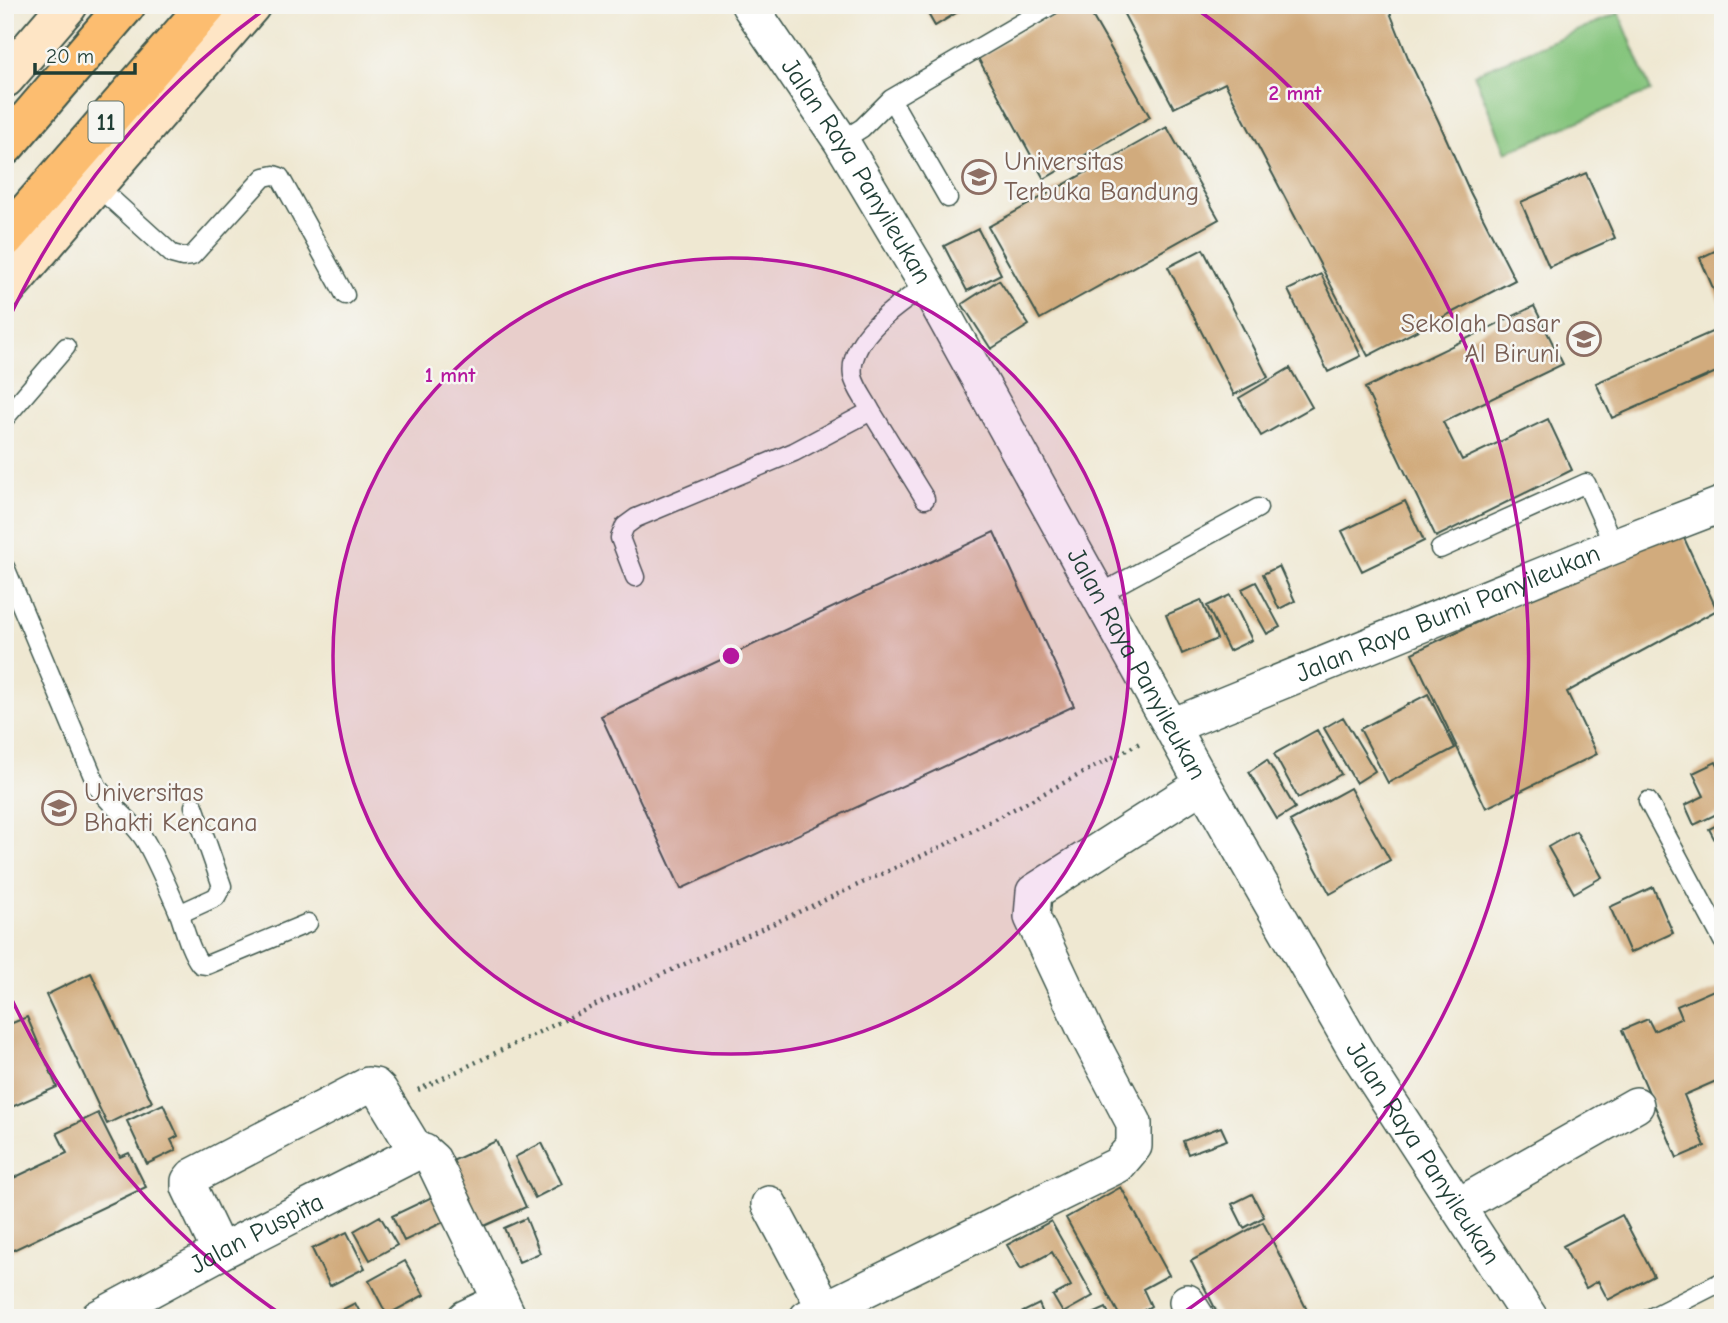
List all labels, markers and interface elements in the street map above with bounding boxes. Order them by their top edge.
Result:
scale bar [35,32,135,76]
text: 20 m [46,44,94,68]
street label: Jalan Raya Panyileukan [775,53,938,289]
text: 2 mnt [1269,81,1323,105]
road number: 11 [88,101,124,142]
place label: Universitas Terbuka Bandung [1004,147,1199,207]
school or university icon: Universitas Terbuka Bandung [960,158,998,196]
place label: Sekolah Dasar Al Biruni [1401,309,1561,369]
school or university icon: Sekolah Dasar Al Biruni [1565,320,1603,358]
text: 1 mnt [425,363,476,387]
street label: Jalan Raya Bumi Panyileukan [1292,538,1604,689]
street label: Jalan Raya Panyileukan [1061,543,1213,785]
centre of rings [719,644,743,668]
place label: Universitas Bhakti Kencana [84,778,258,838]
school or university icon: Universitas Bhakti Kencana [40,789,78,827]
street label: Jalan Raya Panyileukan [1339,1036,1506,1270]
street label: Jalan Puspita [185,1187,329,1280]

